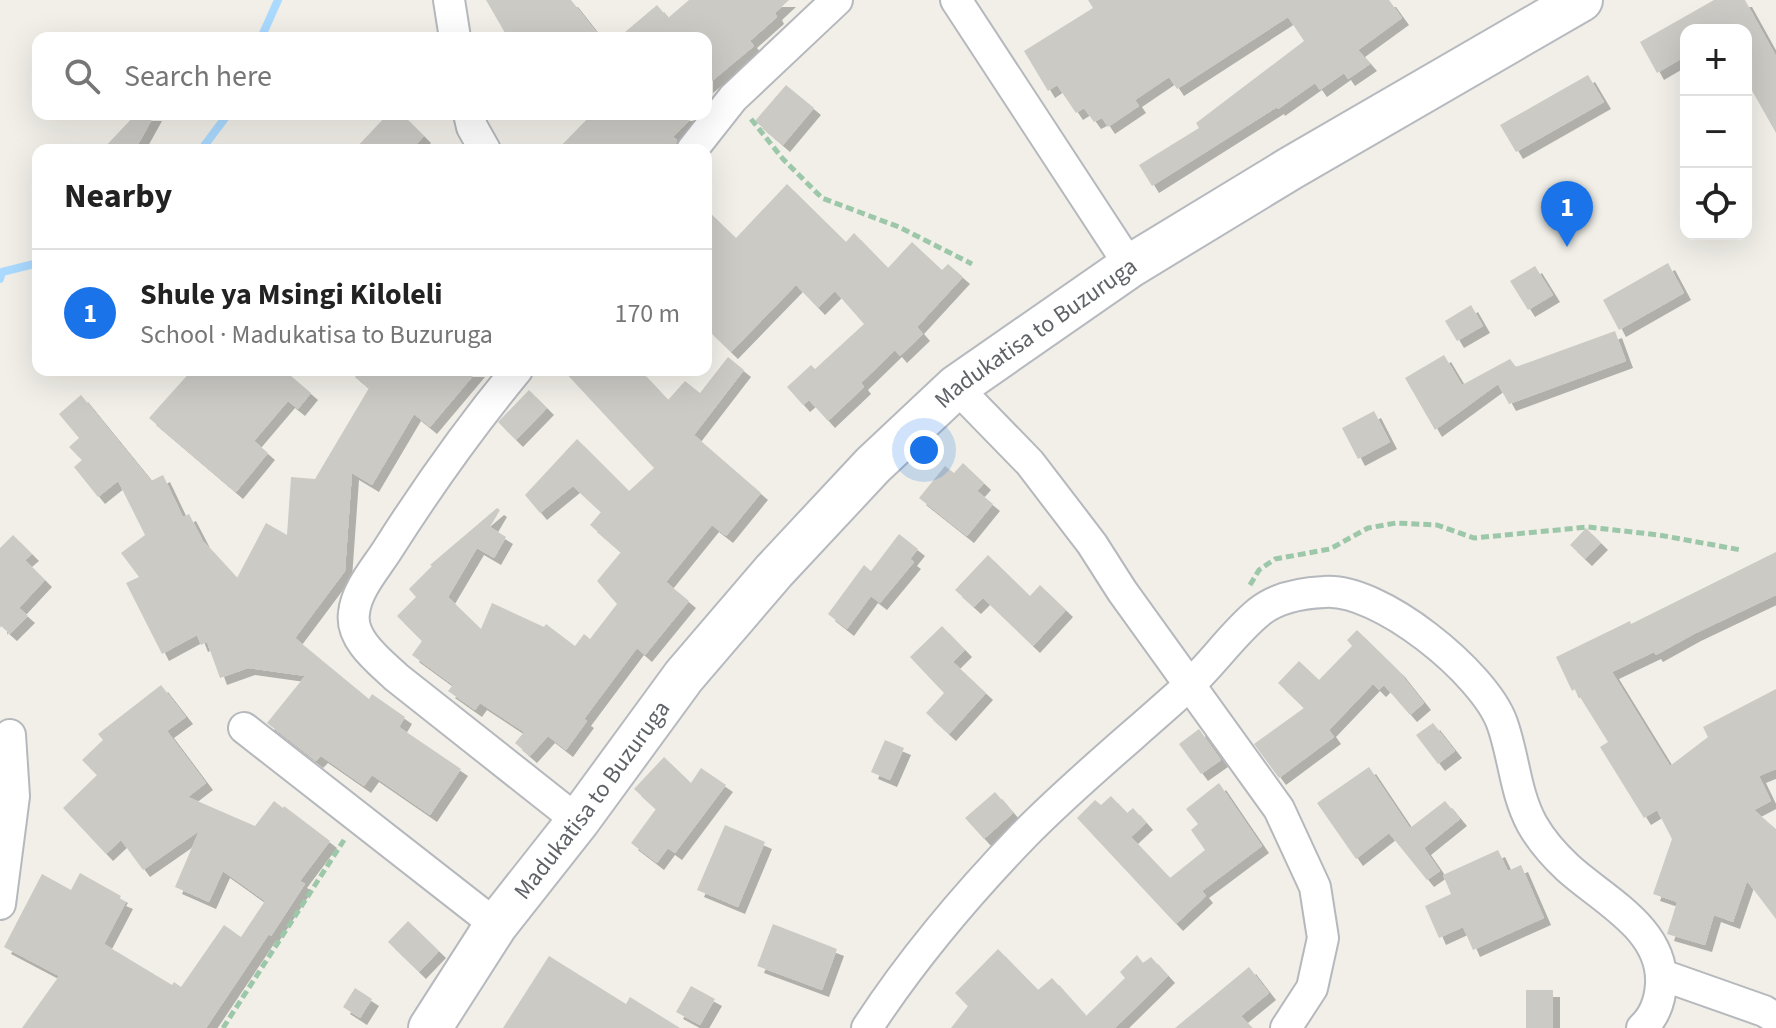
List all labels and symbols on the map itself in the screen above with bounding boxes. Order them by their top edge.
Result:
pin: 1 [1541,181,1593,247]
street label: Madukatisa to Buzuruga [926,249,1144,416]
your location [904,430,944,470]
street label: Madukatisa to Buzuruga [505,693,678,907]

